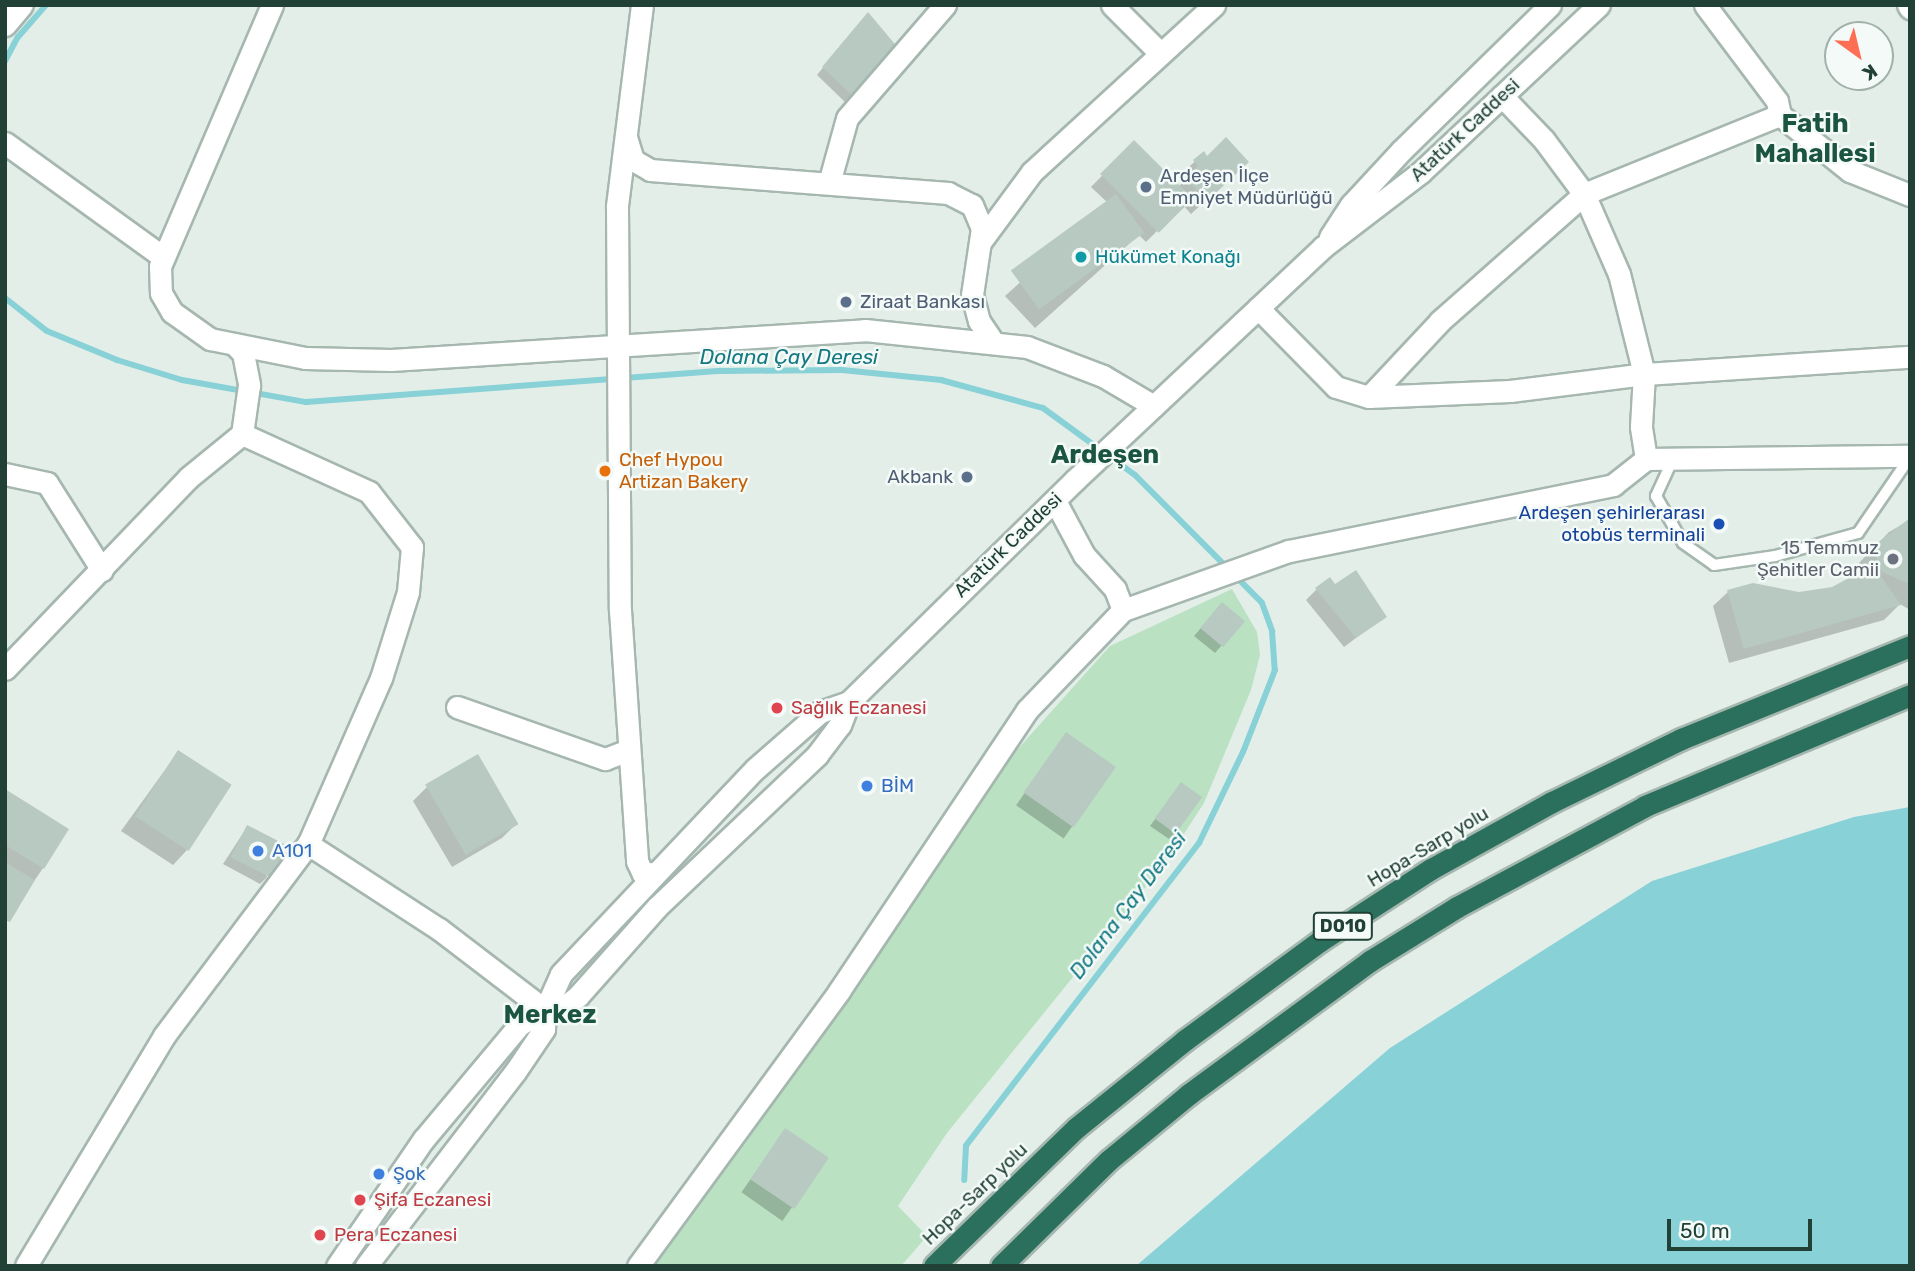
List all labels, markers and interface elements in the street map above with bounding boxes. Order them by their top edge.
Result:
north arrow [1824,21,1894,91]
text: K [1858,59,1882,85]
street label: Atatürk Caddesi [1406,73,1524,187]
district label: Fatih Mahallesi [1754,108,1876,170]
place label: Ardeşen İlçe Emniyet Müdürlüğü [1160,165,1333,209]
marker: Ardeşen İlçe Emniyet Müdürlüğü [1138,179,1154,195]
place label: Hükümet Konağı [1095,246,1240,268]
marker: Hükümet Konağı [1073,249,1089,265]
place label: Ziraat Bankası [860,291,985,313]
marker: Ziraat Bankası [838,294,854,310]
water label: Dolana Çay Deresi [700,344,878,370]
district label: Ardeşen [1051,439,1159,471]
place label: Chef Hypou Artizan Bakery [619,449,748,493]
marker: Chef Hypou Artizan Bakery [597,463,613,479]
place label: Akbank [887,466,953,488]
marker: Akbank [959,469,975,485]
street label: Atatürk Caddesi [949,488,1067,602]
place label: Ardeşen şehirlerarası otobüs terminali [1518,502,1705,546]
marker: Ardeşen şehirlerarası otobüs terminali [1711,516,1727,532]
place label: 15 Temmuz Şehitler Camii [1757,537,1879,581]
marker: 15 Temmuz Şehitler Camii [1885,551,1901,567]
place label: Sağlık Eczanesi [791,697,927,719]
marker: Sağlık Eczanesi [769,700,785,716]
place label: BİM [881,775,914,797]
marker: BİM [859,778,875,794]
street label: Hopa-Sarp yolu [1363,802,1493,892]
water label: Dolana Çay Deresi [1064,826,1192,984]
place label: A101 [272,840,312,862]
marker: A101 [250,843,266,859]
road number: D010 [1312,911,1374,940]
district label: Merkez [503,999,597,1031]
street label: Hopa-Sarp yolu [918,1138,1032,1250]
place label: Şok [393,1163,426,1185]
marker: Şok [371,1166,387,1182]
place label: Şifa Eczanesi [374,1189,491,1211]
marker: Şifa Eczanesi [352,1192,368,1208]
scale bar [1670,1204,1815,1248]
text: 50 m [1680,1218,1730,1243]
place label: Pera Eczanesi [334,1224,457,1246]
marker: Pera Eczanesi [312,1227,328,1243]

